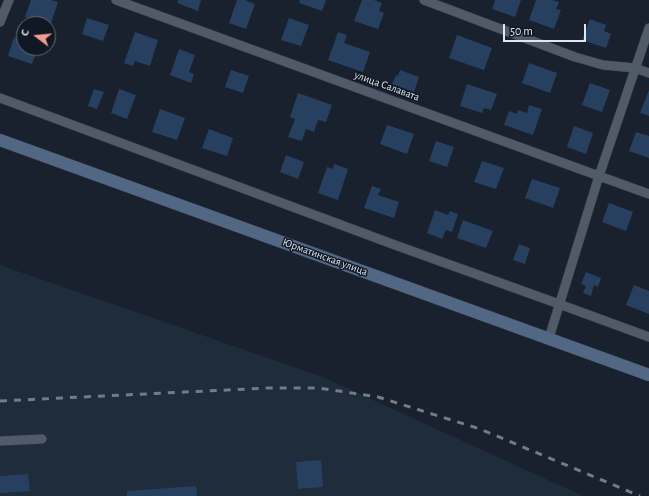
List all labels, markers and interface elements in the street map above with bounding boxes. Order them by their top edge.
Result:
north arrow [16,16,56,56]
scale bar [505,16,588,42]
text: 50 m [510,25,533,37]
text: С [19,28,31,37]
street label: улица Салавата [353,68,421,104]
street label: Юрматинская улица [281,235,369,279]

